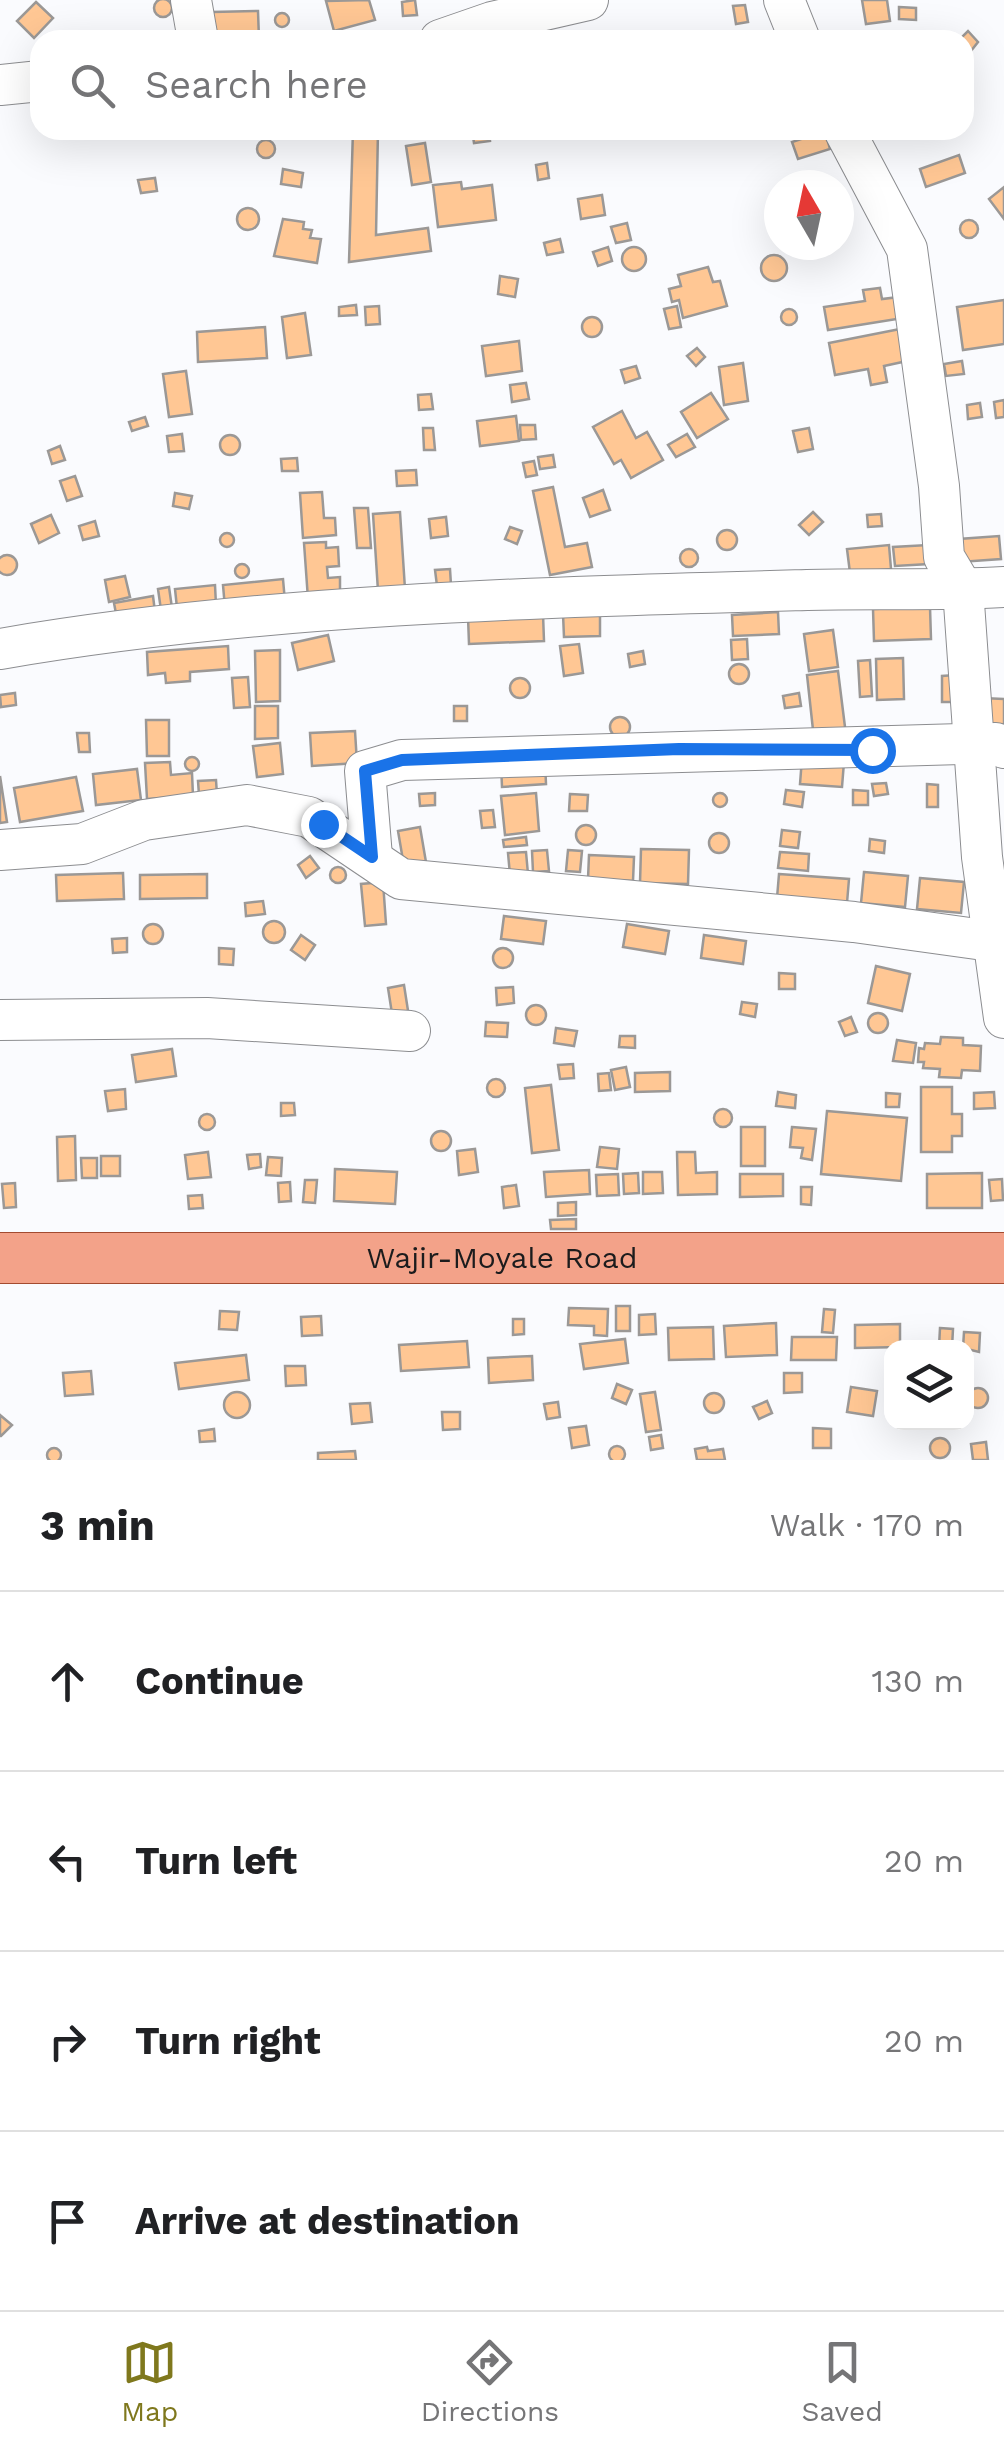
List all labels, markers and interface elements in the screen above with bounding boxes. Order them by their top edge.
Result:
search box [30,30,974,140]
icon: search [65,58,120,113]
text: Search here [145,63,368,107]
north arrow [764,170,854,260]
route start [850,728,896,774]
route end [301,802,347,848]
street label: Wajir-Moyale Road [367,1240,637,1275]
map controls [884,1340,974,1430]
button: layers [884,1340,974,1430]
text: 3 min [40,1501,155,1550]
text: Walk · 170 m [770,1506,964,1544]
icon: ahead [40,1654,95,1709]
text: Continue [135,1659,304,1703]
text: 130 m [872,1662,964,1700]
icon: left [40,1834,95,1889]
text: Turn left [135,1839,297,1883]
text: 20 m [884,1842,964,1880]
icon: right [40,2014,95,2069]
text: Turn right [135,2019,321,2063]
text: 20 m [884,2022,964,2060]
icon: arrive [40,2194,95,2249]
text: Arrive at destination [135,2199,520,2243]
tab: Map [121,2335,178,2428]
tab: Directions [421,2335,559,2428]
tab: Saved [801,2335,883,2428]

